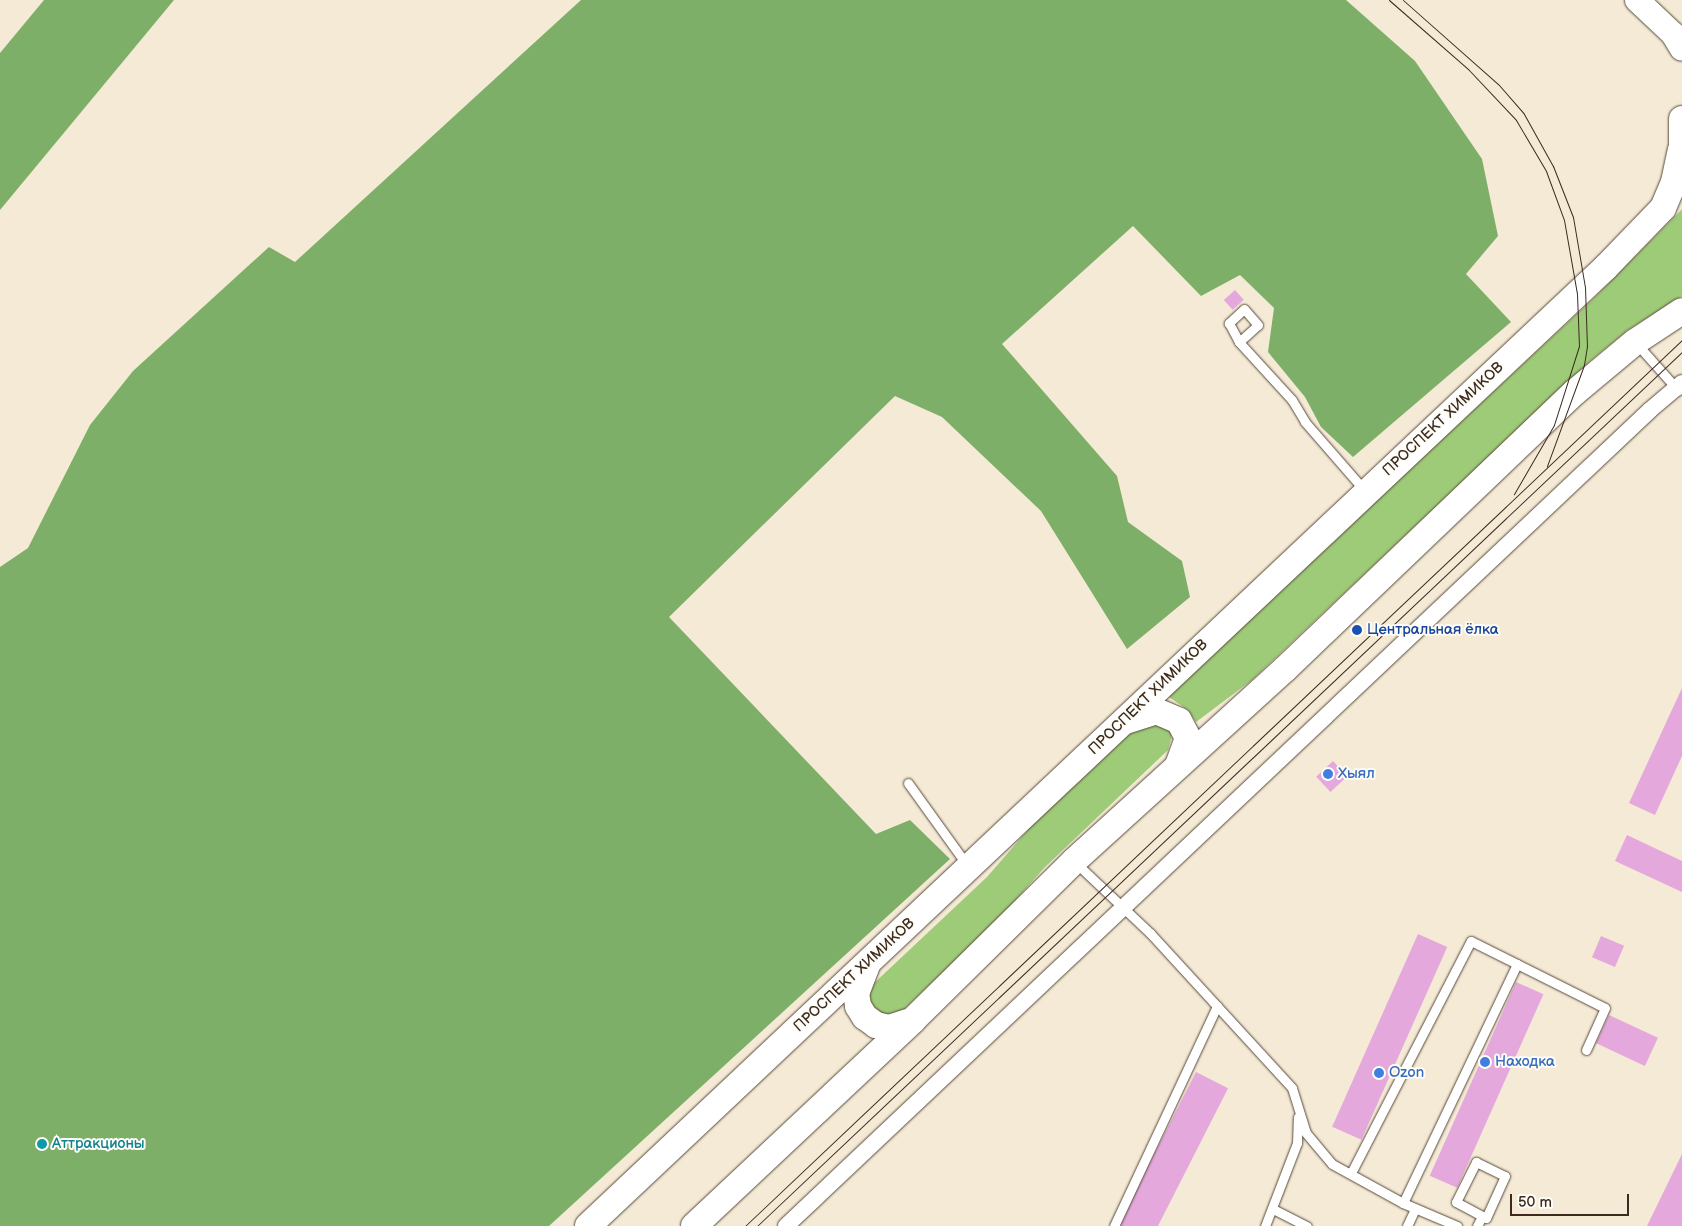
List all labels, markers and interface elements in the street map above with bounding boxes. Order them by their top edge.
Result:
street label: ПРОСПЕКТ ХИМИКОВ [1379,358,1507,480]
place label: Центральная ёлка [1367,621,1499,639]
marker: Центральная ёлка [1351,624,1363,636]
street label: ПРОСПЕКТ ХИМИКОВ [1085,635,1211,759]
place label: Хыял [1338,765,1375,783]
marker: Хыял [1322,768,1334,780]
street label: ПРОСПЕКТ ХИМИКОВ [790,914,918,1036]
place label: Находка [1495,1053,1555,1071]
marker: Находка [1479,1056,1491,1068]
place label: Ozon [1389,1064,1424,1082]
marker: Ozon [1373,1067,1385,1079]
place label: Аттракционы [52,1135,145,1153]
marker: Аттракционы [36,1138,48,1150]
scale bar [1512,1184,1631,1216]
text: 50 m [1518,1193,1552,1212]

